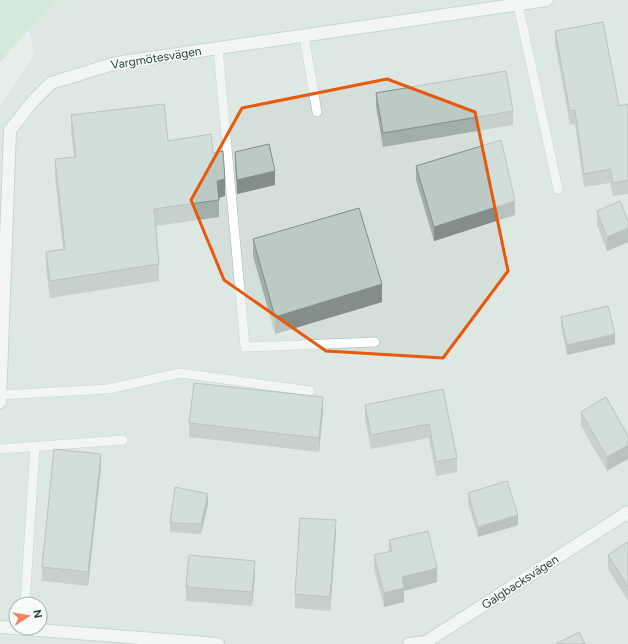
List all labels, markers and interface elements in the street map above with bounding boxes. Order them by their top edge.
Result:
street label: Vargmötesvägen [110,44,203,72]
street label: Galgbacksvägen [479,552,561,612]
north arrow [8,596,48,636]
text: N [30,609,45,620]

